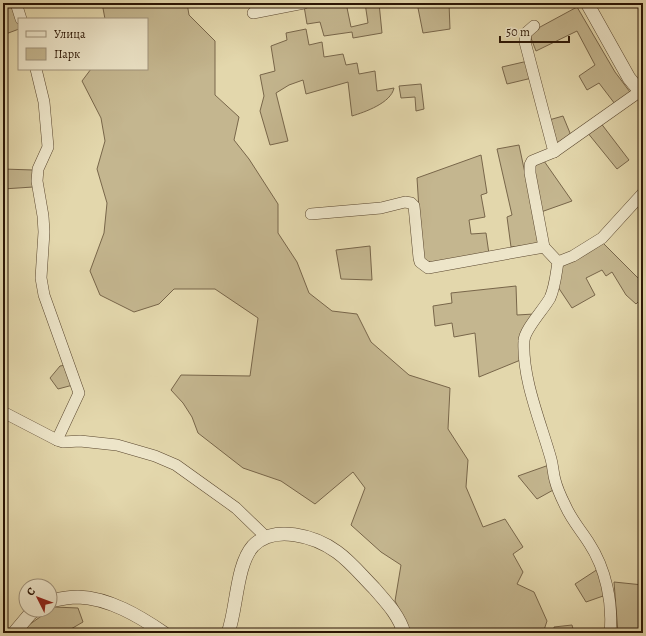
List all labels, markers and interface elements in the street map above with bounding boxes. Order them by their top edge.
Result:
legend [18,18,148,70]
scale bar [500,18,569,44]
text: 50 m [506,24,530,40]
text: Улица [54,26,86,42]
text: Парк [54,46,80,62]
north arrow [18,578,58,618]
text: С [23,584,39,599]

